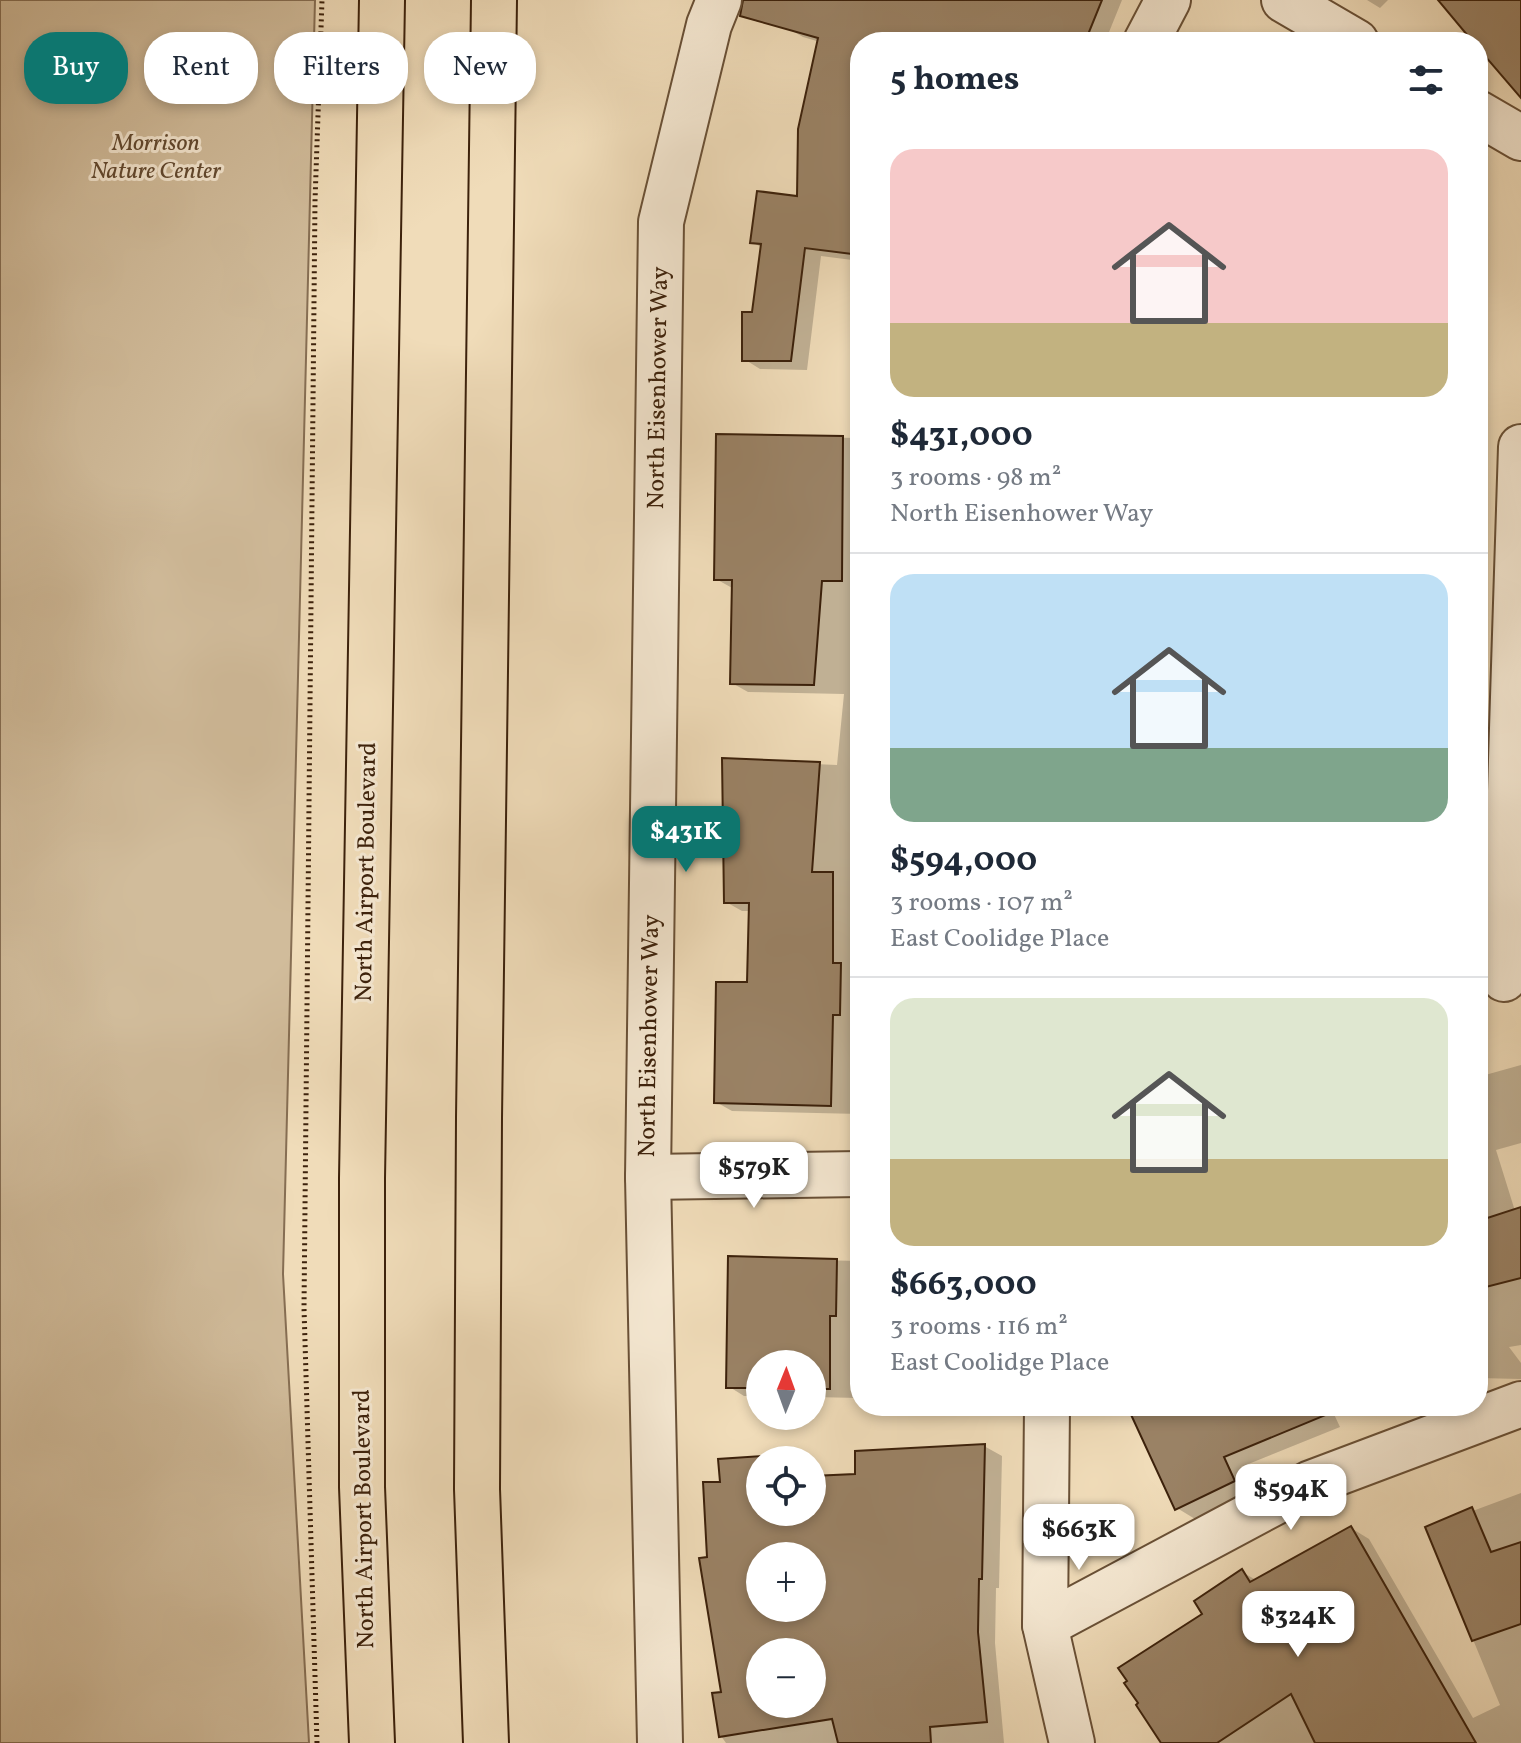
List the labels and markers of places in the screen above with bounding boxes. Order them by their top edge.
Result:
pin: $431K [630,806,742,874]
pin: $579K [698,1142,810,1210]
pin: $594K [1235,1464,1347,1532]
pin: $663K [1023,1504,1135,1572]
pin: $324K [1242,1591,1354,1659]

